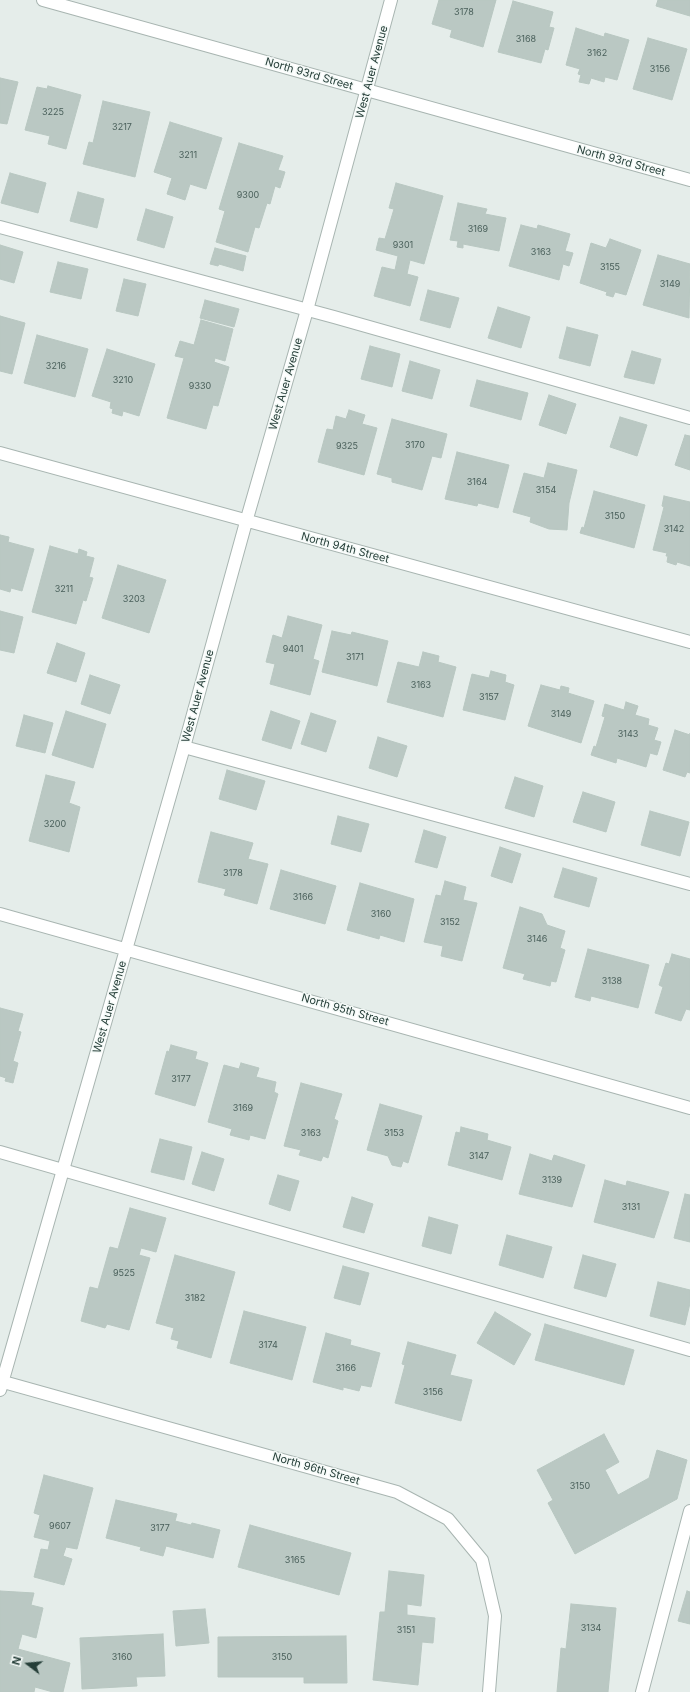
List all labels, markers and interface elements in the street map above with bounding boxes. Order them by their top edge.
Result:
house number: 3178 [454,7,474,17]
street label: West Auer Avenue [353,24,391,120]
house number: 3168 [516,34,536,44]
house number: 3162 [587,48,607,58]
street label: North 93rd Street [264,55,354,93]
house number: 3156 [650,64,670,74]
house number: 3225 [42,107,64,117]
house number: 3217 [112,122,132,132]
street label: North 93rd Street [575,143,667,179]
house number: 3211 [179,150,197,160]
house number: 9300 [237,190,259,200]
house number: 3169 [468,224,488,234]
house number: 9301 [393,240,413,250]
house number: 3163 [531,247,551,257]
house number: 3155 [600,262,620,272]
house number: 3149 [660,279,680,289]
street label: West Auer Avenue [266,336,306,432]
house number: 3216 [46,361,66,371]
house number: 3210 [113,375,133,385]
house number: 9330 [189,381,211,391]
house number: 3170 [405,440,425,450]
house number: 9325 [336,441,358,451]
house number: 3164 [467,477,487,487]
house number: 3154 [536,485,556,495]
house number: 3150 [605,511,625,521]
house number: 3142 [664,524,684,534]
street label: North 94th Street [300,530,390,566]
house number: 3211 [55,584,73,594]
house number: 3203 [123,594,145,604]
house number: 9401 [283,644,303,654]
street label: West Auer Avenue [179,648,217,744]
house number: 3171 [346,652,364,662]
house number: 3163 [411,680,431,690]
house number: 3157 [479,692,499,702]
house number: 3149 [551,709,571,719]
house number: 3143 [618,729,638,739]
house number: 3200 [44,819,66,829]
house number: 3178 [223,868,243,878]
house number: 3166 [293,892,313,902]
house number: 3160 [371,909,391,919]
house number: 3152 [440,917,460,927]
house number: 3146 [527,934,547,944]
street label: West Auer Avenue [90,959,130,1055]
house number: 3138 [602,976,622,986]
street label: North 95th Street [300,991,390,1029]
house number: 3177 [171,1074,191,1084]
house number: 3169 [233,1103,253,1113]
house number: 3163 [301,1128,321,1138]
house number: 3153 [384,1128,404,1138]
house number: 3147 [469,1151,489,1161]
house number: 3139 [542,1175,562,1185]
house number: 3131 [622,1202,640,1212]
house number: 9525 [113,1268,135,1278]
house number: 3182 [185,1293,205,1303]
house number: 3174 [258,1340,278,1350]
house number: 3166 [336,1363,356,1373]
house number: 3156 [423,1387,443,1397]
street label: North 96th Street [271,1450,361,1488]
house number: 3150 [570,1481,590,1491]
house number: 9607 [49,1521,71,1531]
house number: 3177 [150,1523,170,1533]
house number: 3165 [285,1555,305,1565]
house number: 3134 [581,1623,601,1633]
house number: 3151 [397,1625,415,1635]
north arrow [8,1644,48,1684]
house number: 3160 [112,1652,132,1662]
house number: 3150 [272,1652,292,1662]
text: N [9,1655,24,1667]

